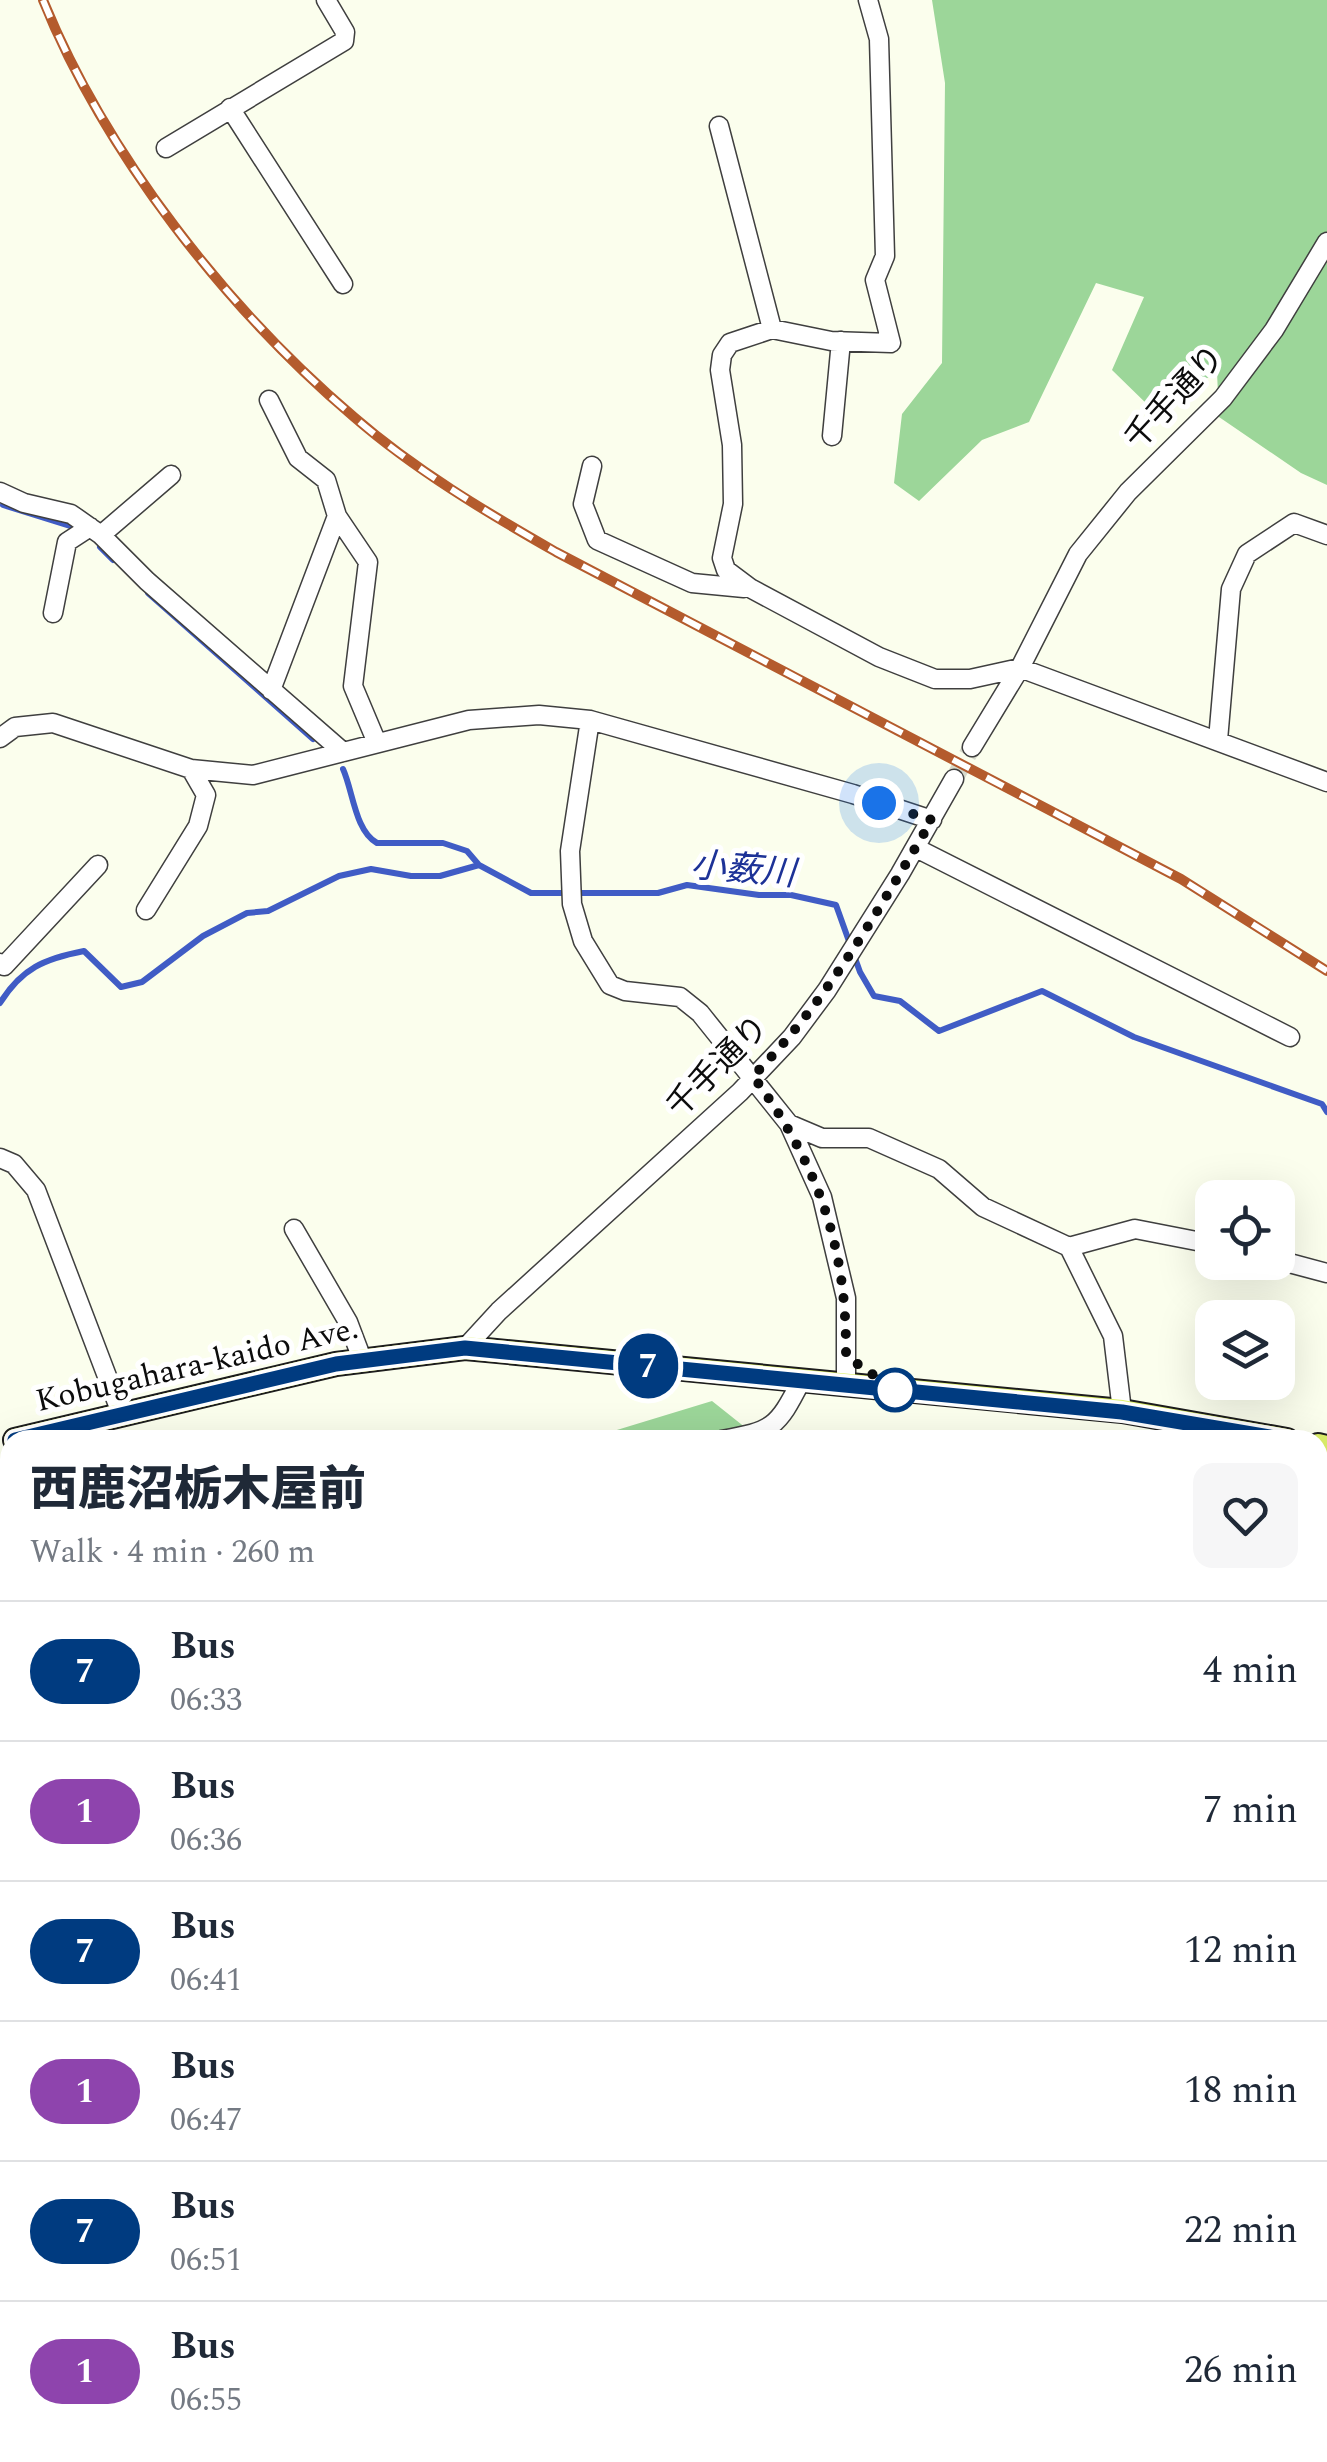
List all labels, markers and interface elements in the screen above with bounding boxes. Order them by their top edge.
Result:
street label: 千手通り [1113,334,1237,462]
your location [854,778,904,828]
water label: 小薮川 [688,839,802,901]
street label: 千手通り [655,1004,781,1130]
map controls [1195,1180,1295,1400]
button: locate [1195,1180,1295,1280]
button: layers [1195,1300,1295,1400]
street label: Kobugahara-kaido Ave. [31,1304,363,1426]
line badge: 7 [616,1334,680,1398]
text: 7 [638,1340,658,1393]
unlabelled marker [874,1369,916,1411]
text: 西鹿沼栃木屋前 [30,1454,366,1527]
button: heart [1193,1463,1298,1568]
text: Walk · 4 min · 260 m [30,1528,315,1577]
text: Bus [170,1618,236,1676]
text: 4 min [1203,1642,1298,1700]
text: 7 [75,1645,95,1698]
text: 06:33 [170,1676,242,1725]
text: Bus [170,1758,236,1816]
text: 7 min [1203,1782,1298,1840]
text: 1 [75,1785,95,1838]
text: 06:36 [170,1816,242,1865]
text: Bus [170,1898,236,1956]
text: 12 min [1184,1922,1298,1980]
text: 7 [75,1925,95,1978]
text: 06:41 [170,1956,242,2005]
text: Bus [170,2038,236,2096]
text: 18 min [1184,2062,1298,2120]
text: 1 [75,2065,95,2118]
text: 06:47 [170,2096,242,2145]
text: Bus [170,2178,236,2236]
text: 22 min [1184,2202,1298,2260]
text: 7 [75,2205,95,2258]
text: 06:51 [170,2236,242,2285]
text: Bus [170,2318,236,2376]
text: 26 min [1184,2342,1298,2400]
text: 1 [75,2345,95,2398]
text: 06:55 [170,2376,242,2425]

